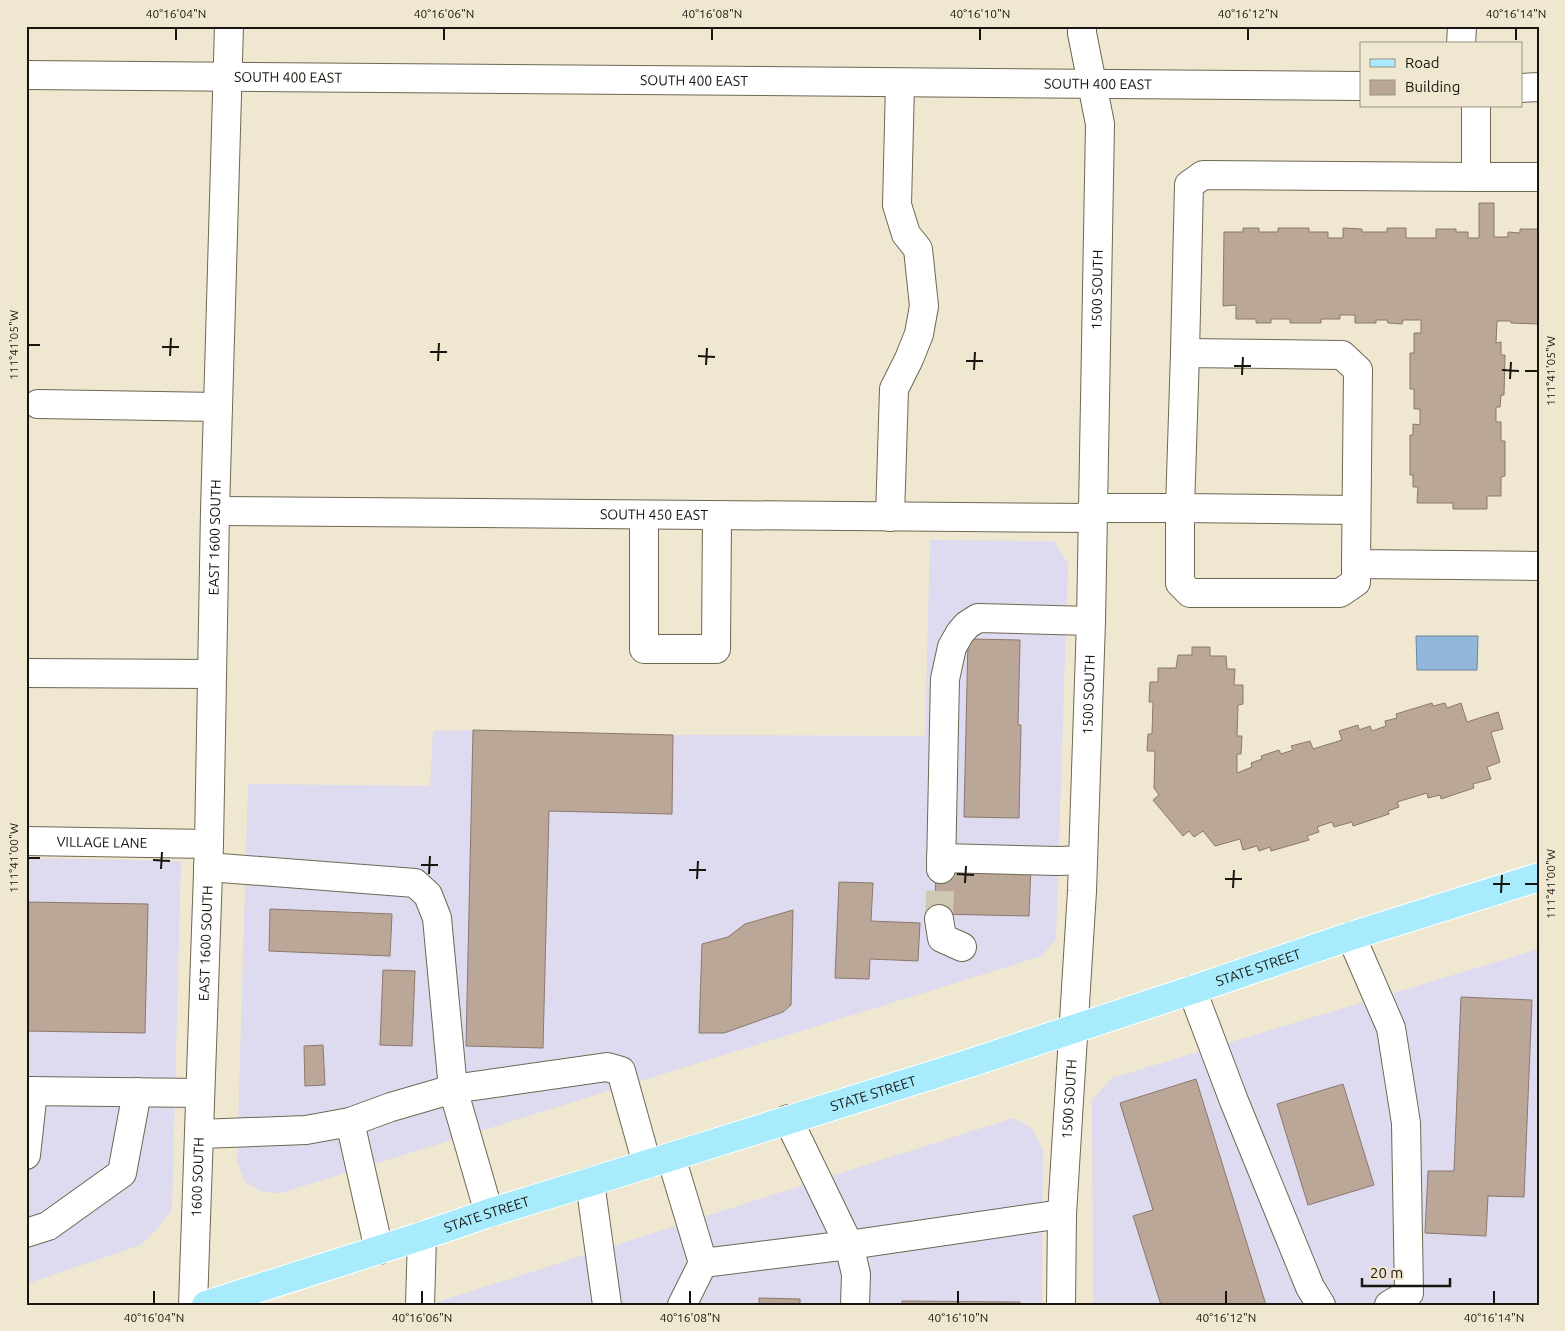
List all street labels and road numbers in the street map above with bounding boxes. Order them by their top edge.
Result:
street label: SOUTH 400 EAST [234,69,342,86]
street label: SOUTH 400 EAST [640,72,748,89]
street label: SOUTH 400 EAST [1044,75,1152,92]
street label: 1500 SOUTH [1088,250,1106,330]
street label: EAST 1600 SOUTH [205,479,224,595]
street label: SOUTH 450 EAST [600,506,708,523]
street label: 1500 SOUTH [1079,654,1098,735]
street label: VILLAGE LANE [56,834,148,851]
street label: EAST 1600 SOUTH [196,885,216,1001]
street label: STATE STREET [1213,946,1303,989]
street label: 1500 SOUTH [1059,1059,1080,1140]
street label: STATE STREET [828,1072,918,1114]
street label: 1600 SOUTH [188,1137,207,1217]
street label: STATE STREET [442,1193,532,1236]

